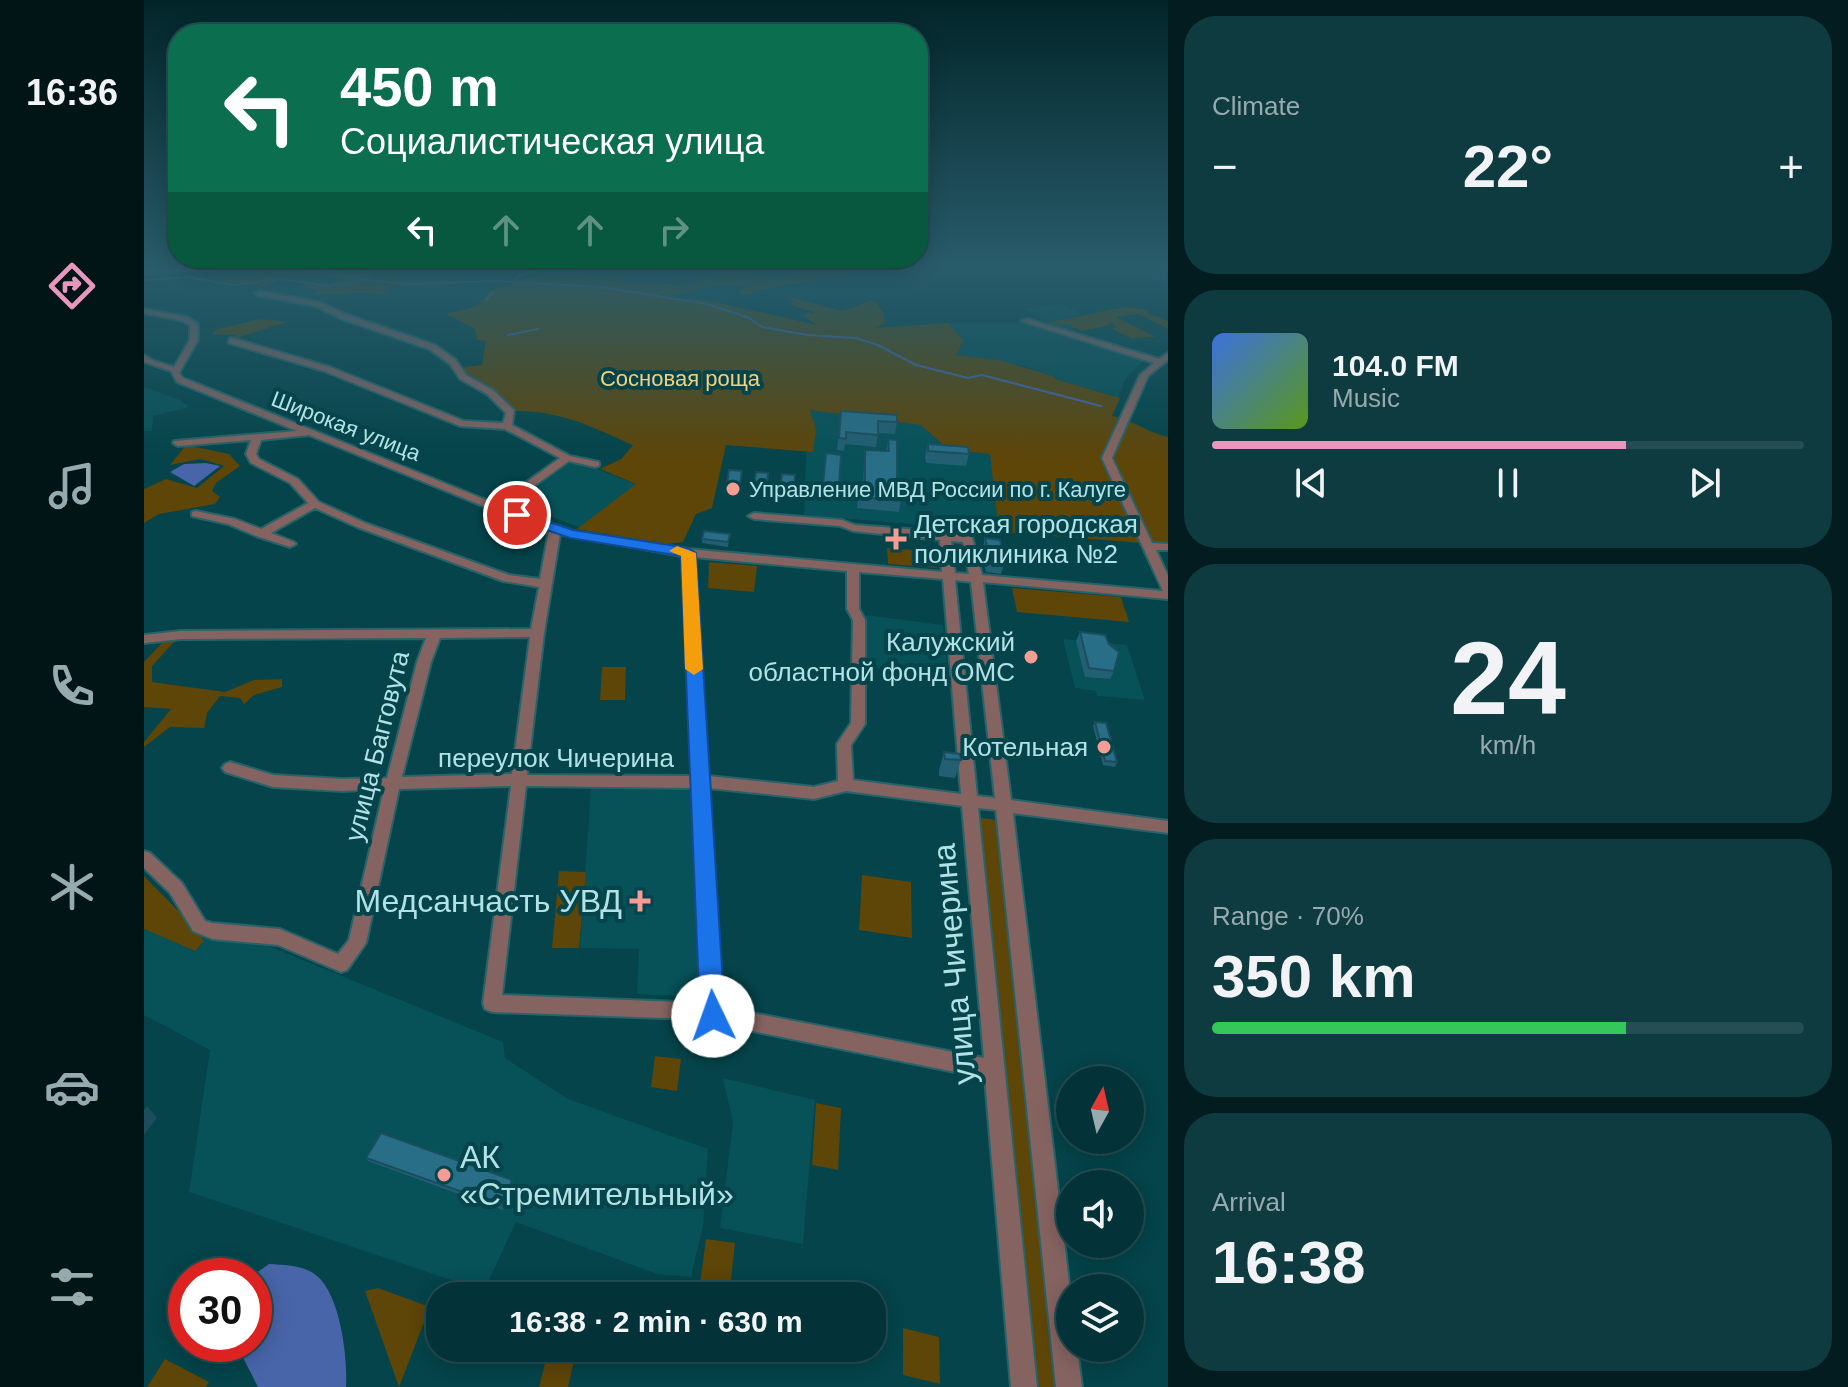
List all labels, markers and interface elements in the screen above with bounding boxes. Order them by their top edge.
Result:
text: 450 m [340,55,499,118]
icon: left [208,56,312,160]
text: 16:36 [26,72,118,113]
text: Climate [1212,91,1300,121]
text: Социалистическая улица [340,121,764,162]
text: 22° [1463,133,1553,200]
text: − [1212,142,1238,191]
text: + [1778,142,1804,191]
icon: left [400,208,444,252]
icon: ahead [484,208,528,252]
icon: ahead [568,208,612,252]
icon: right [652,208,696,252]
icon: directions [44,258,100,314]
text: 104.0 FM [1332,349,1459,382]
park label: Сосновая роща [600,366,761,391]
text: Music [1332,383,1400,413]
street label: Широкая улица [268,386,425,466]
icon: music [44,458,100,514]
icon: previous [1289,461,1333,505]
icon: pause [1486,461,1530,505]
icon: next [1683,461,1727,505]
place label: Управление МВД России по г. Калуге [749,477,1126,502]
marker: Управление МВД России по г. Калуге [724,480,742,498]
pin [483,481,551,549]
icon: arrive [495,493,539,537]
place label: Детская городская поликлиника №2 [914,509,1138,569]
marker: Детская городская поликлиника №2 [885,528,907,550]
text: 24 [1450,620,1566,736]
place label: Калужский областной фонд ОМС [748,627,1015,687]
street label: улица Багговута [339,647,415,844]
marker: Калужский областной фонд ОМС [1022,648,1040,666]
icon: phone [44,658,100,714]
text: km/h [1480,730,1536,760]
place label: Котельная [962,732,1088,762]
marker: Котельная [1095,738,1113,756]
street label: переулок Чичерина [438,743,674,773]
street label: улица Чичерина [926,842,982,1086]
icon: climate [44,859,100,915]
place label: Медсанчасть УВД [354,883,622,919]
marker: Медсанчасть УВД [629,890,651,912]
text: Range · 70% [1212,901,1364,931]
text: 350 km [1212,943,1416,1010]
position arrow [671,974,755,1058]
icon: car [44,1059,100,1115]
north arrow [1056,1066,1144,1154]
map controls [1056,1066,1144,1362]
place label: АК «Стремительный» [460,1139,734,1212]
marker: АК «Стремительный» [435,1166,453,1184]
button: sound [1056,1170,1144,1258]
text: Arrival [1212,1187,1286,1217]
text: 16:38 [1212,1229,1365,1296]
speed limit sign: 30 [168,1258,272,1362]
icon: filters [44,1259,100,1315]
button: layers [1056,1274,1144,1362]
text: 16:38 · 2 min · 630 m [509,1305,803,1338]

